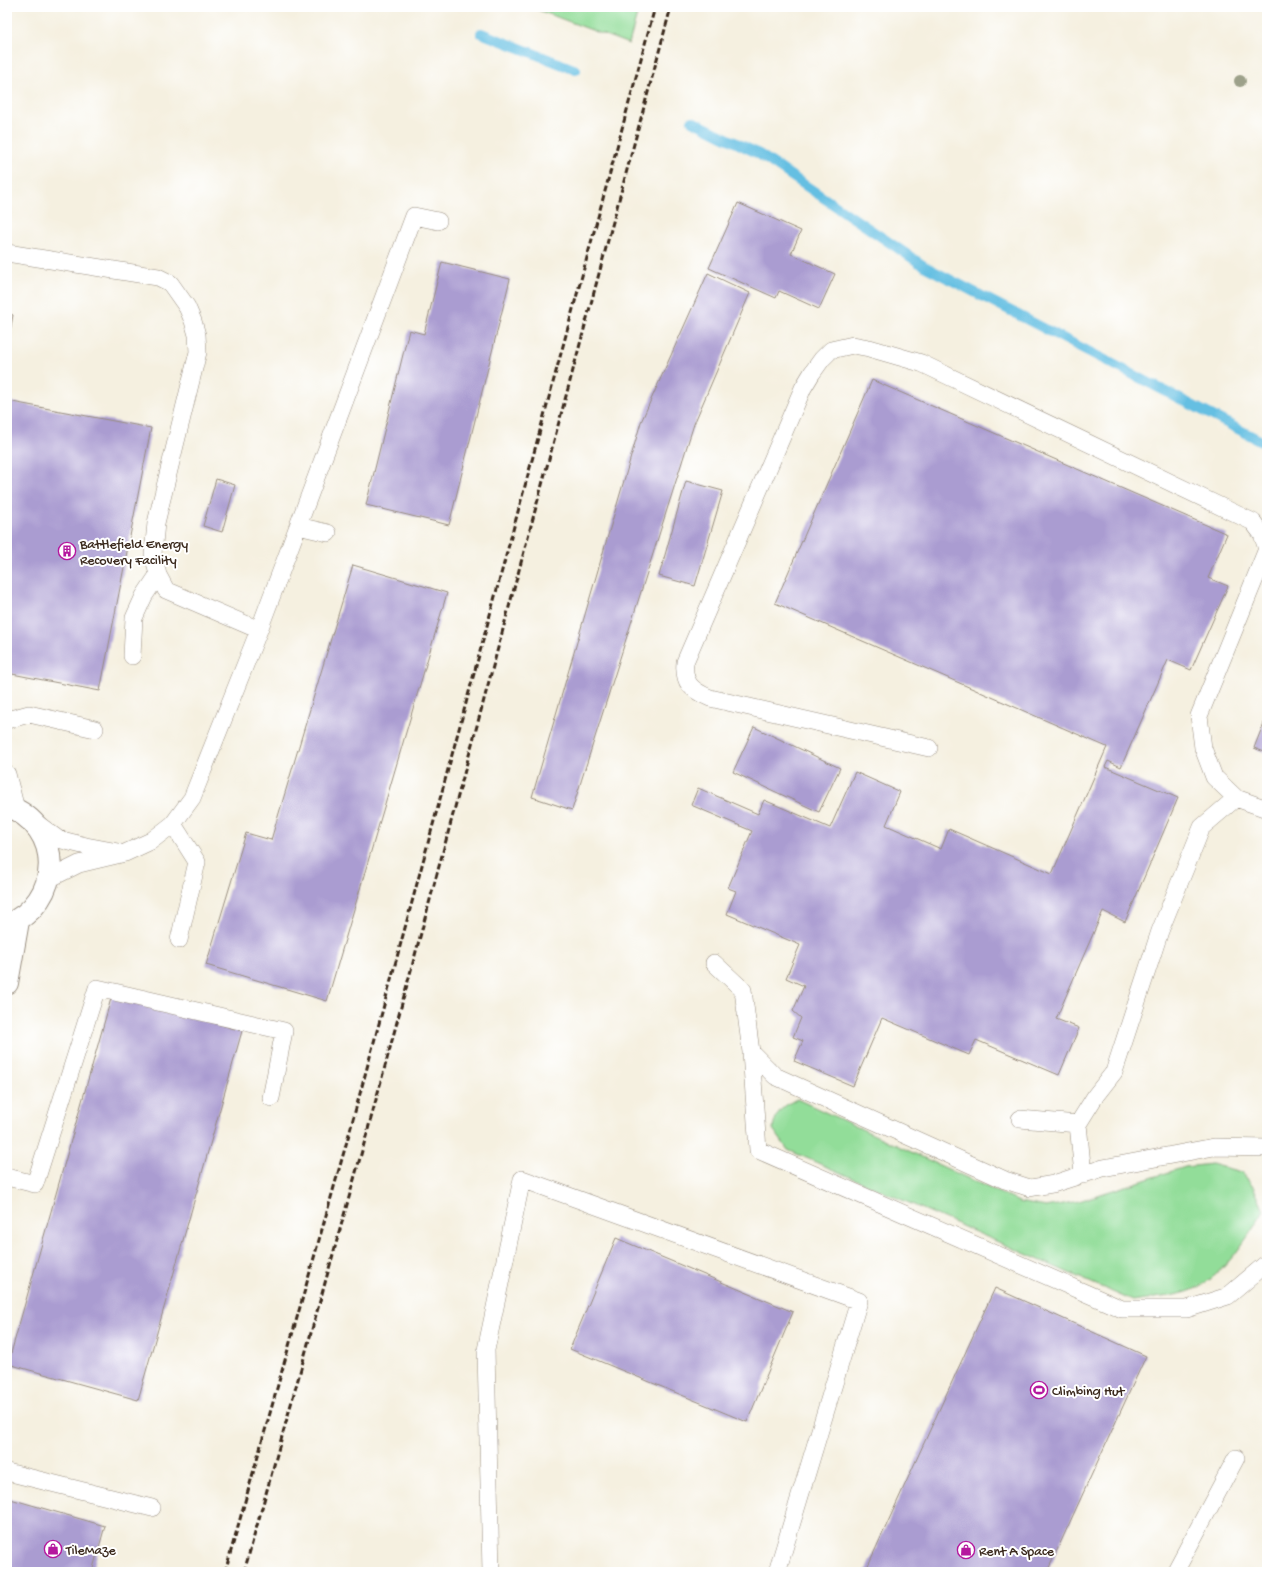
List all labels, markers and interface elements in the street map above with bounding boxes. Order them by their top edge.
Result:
place label: Battlefield Energy Recovery Facility [79,537,188,570]
building icon: Battlefield Energy Recovery Facility [57,541,77,561]
sports icon: Climbing Hut [1029,1380,1049,1400]
place label: Climbing Hut [1052,1384,1126,1401]
shop icon: TileMaze [43,1539,63,1559]
shop icon: Rent A Space [956,1540,976,1560]
place label: TileMaze [65,1543,116,1560]
place label: Rent A Space [979,1544,1055,1561]

